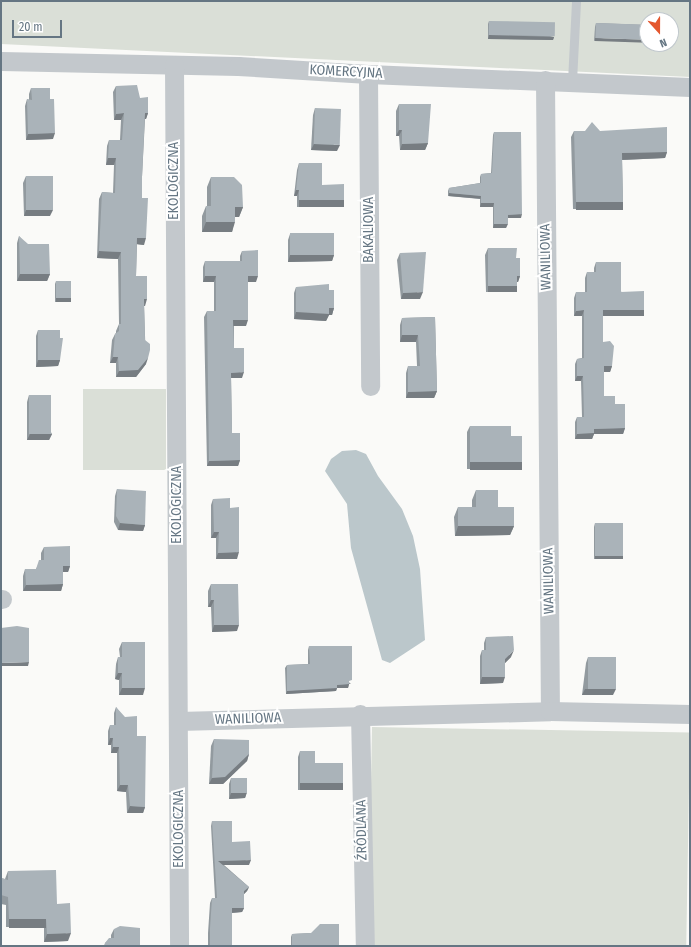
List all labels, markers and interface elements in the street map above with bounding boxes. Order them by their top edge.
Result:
scale bar [14,12,64,38]
north arrow [639,12,679,52]
text: 20 m [19,20,43,34]
text: N [658,35,669,50]
street label: KOMERCYJNA [309,62,383,82]
street label: EKOLOGICZNA [166,142,182,220]
street label: BAKALIOWA [361,197,377,263]
street label: WANILIOWA [537,224,555,290]
street label: EKOLOGICZNA [169,466,185,544]
street label: WANILIOWA [540,548,558,614]
street label: WANILIOWA [214,709,282,729]
street label: EKOLOGICZNA [171,790,187,868]
street label: ŹRÓDLANA [353,800,371,860]

